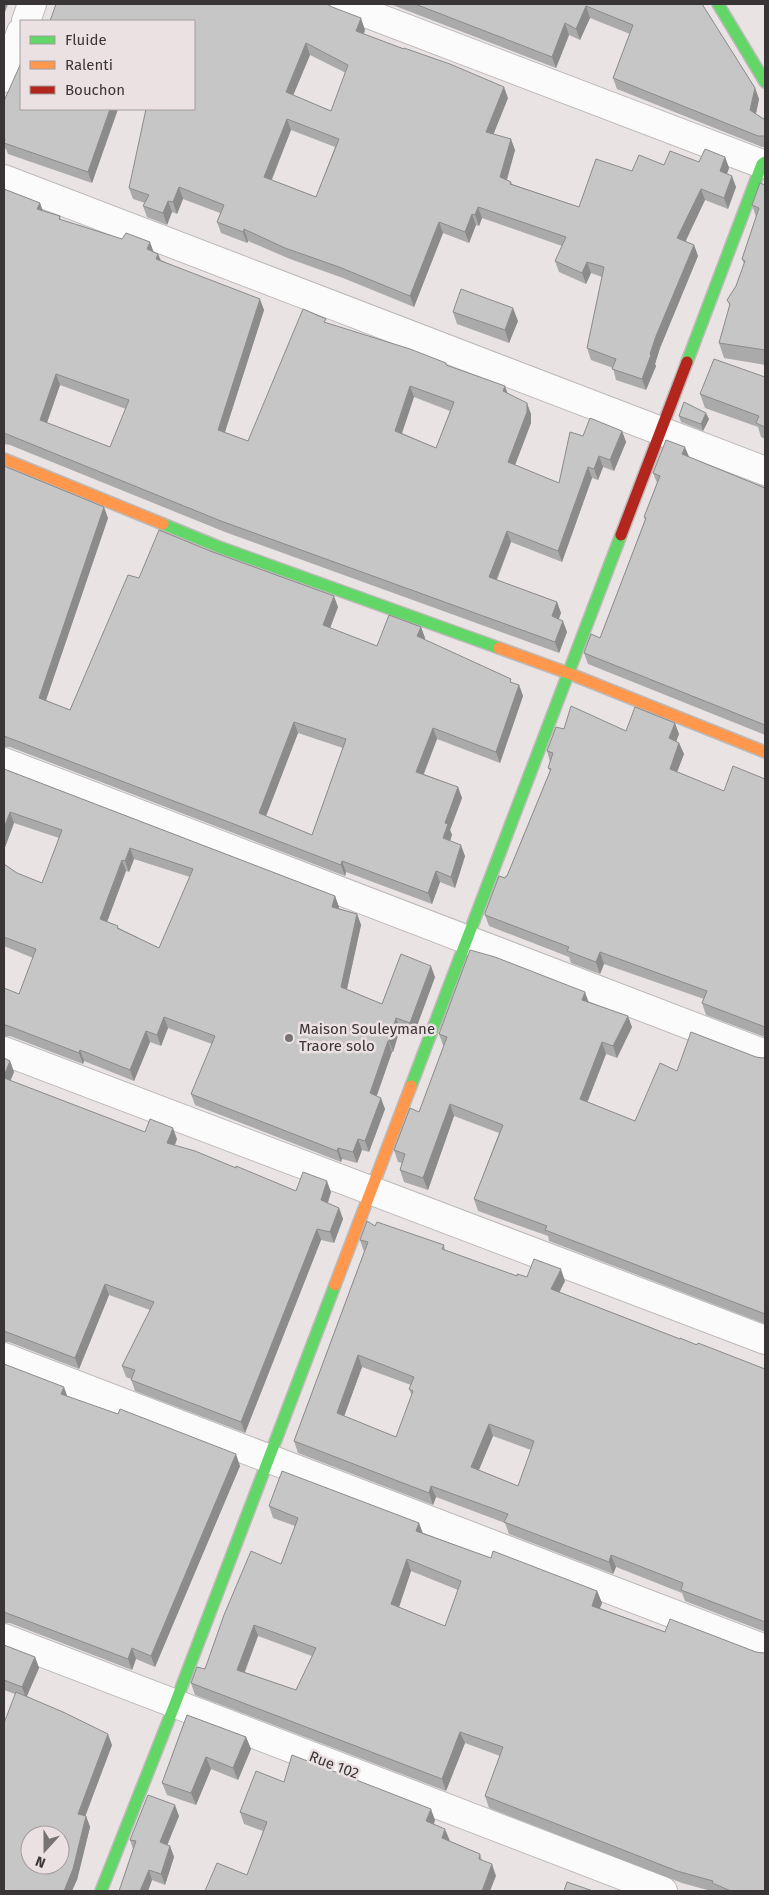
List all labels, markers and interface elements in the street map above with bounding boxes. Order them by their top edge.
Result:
legend [20,20,195,110]
text: Fluide [65,31,107,49]
text: Ralenti [65,56,113,74]
text: Bouchon [65,81,125,99]
place label: Maison Souleymane Traore solo [299,1020,435,1055]
marker: Maison Souleymane Traore solo [283,1032,295,1044]
street label: Rue 102 [306,1747,362,1783]
north arrow [20,1825,70,1875]
text: N [33,1852,48,1871]

